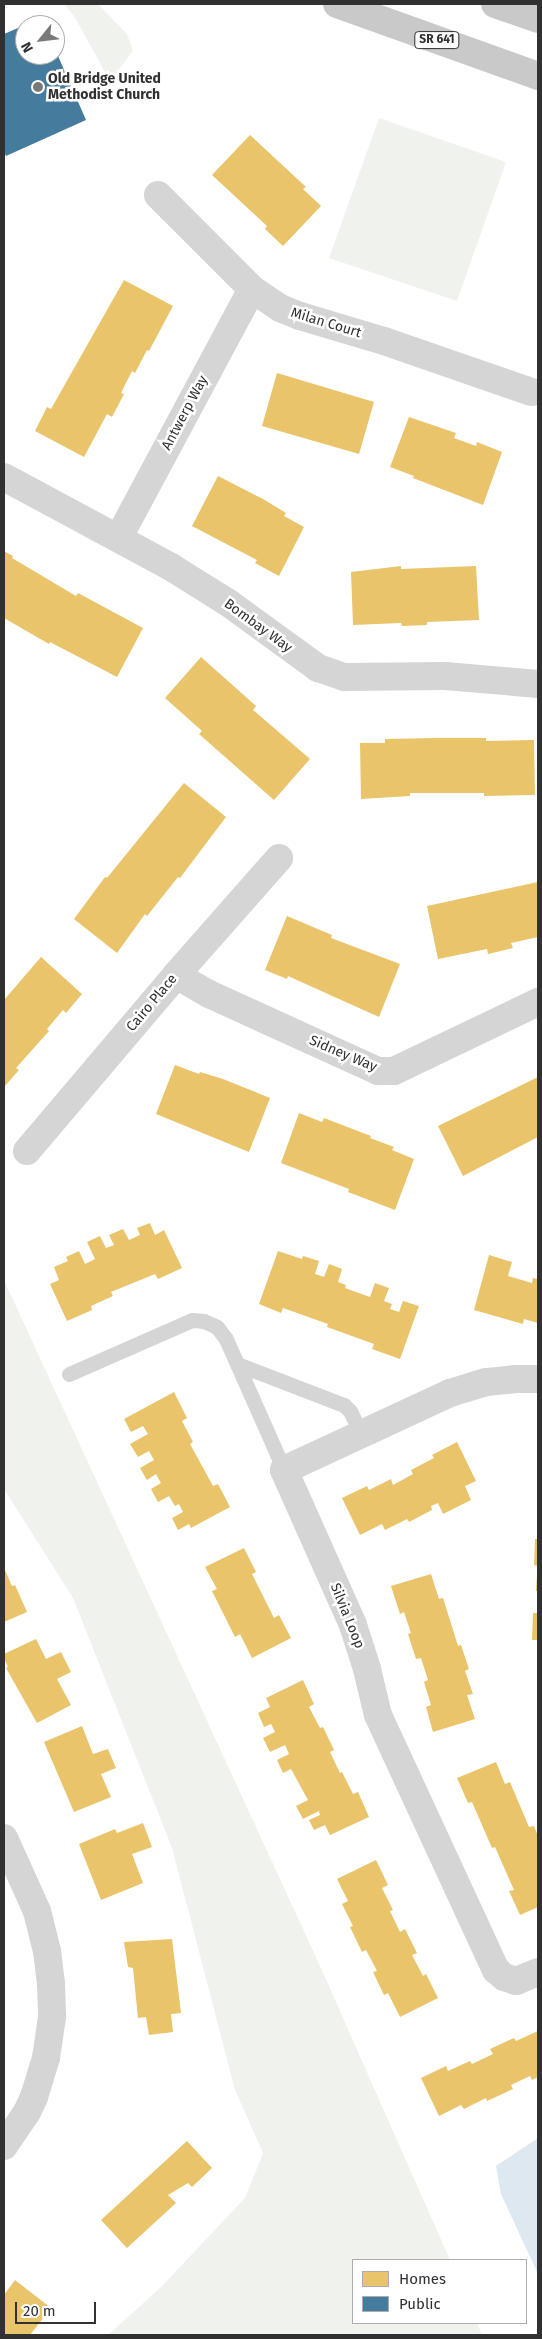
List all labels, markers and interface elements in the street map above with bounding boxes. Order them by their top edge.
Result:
north arrow [15,15,65,65]
road number: SR 641 [413,30,461,50]
text: N [18,39,37,55]
place label: Old Bridge United Methodist Church [48,71,161,104]
marker: Old Bridge United Methodist Church [32,81,44,93]
street label: Milan Court [289,304,363,342]
street label: Antwerp Way [158,373,212,453]
street label: Bombay Way [221,596,295,656]
street label: Cairo Place [123,971,181,1035]
street label: Sidney Way [307,1032,379,1076]
street label: Silvia Loop [326,1581,368,1651]
legend [352,2259,527,2324]
text: Homes [399,2270,446,2288]
scale bar [18,2292,99,2324]
text: Public [399,2295,441,2313]
text: 20 m [23,2302,56,2320]

